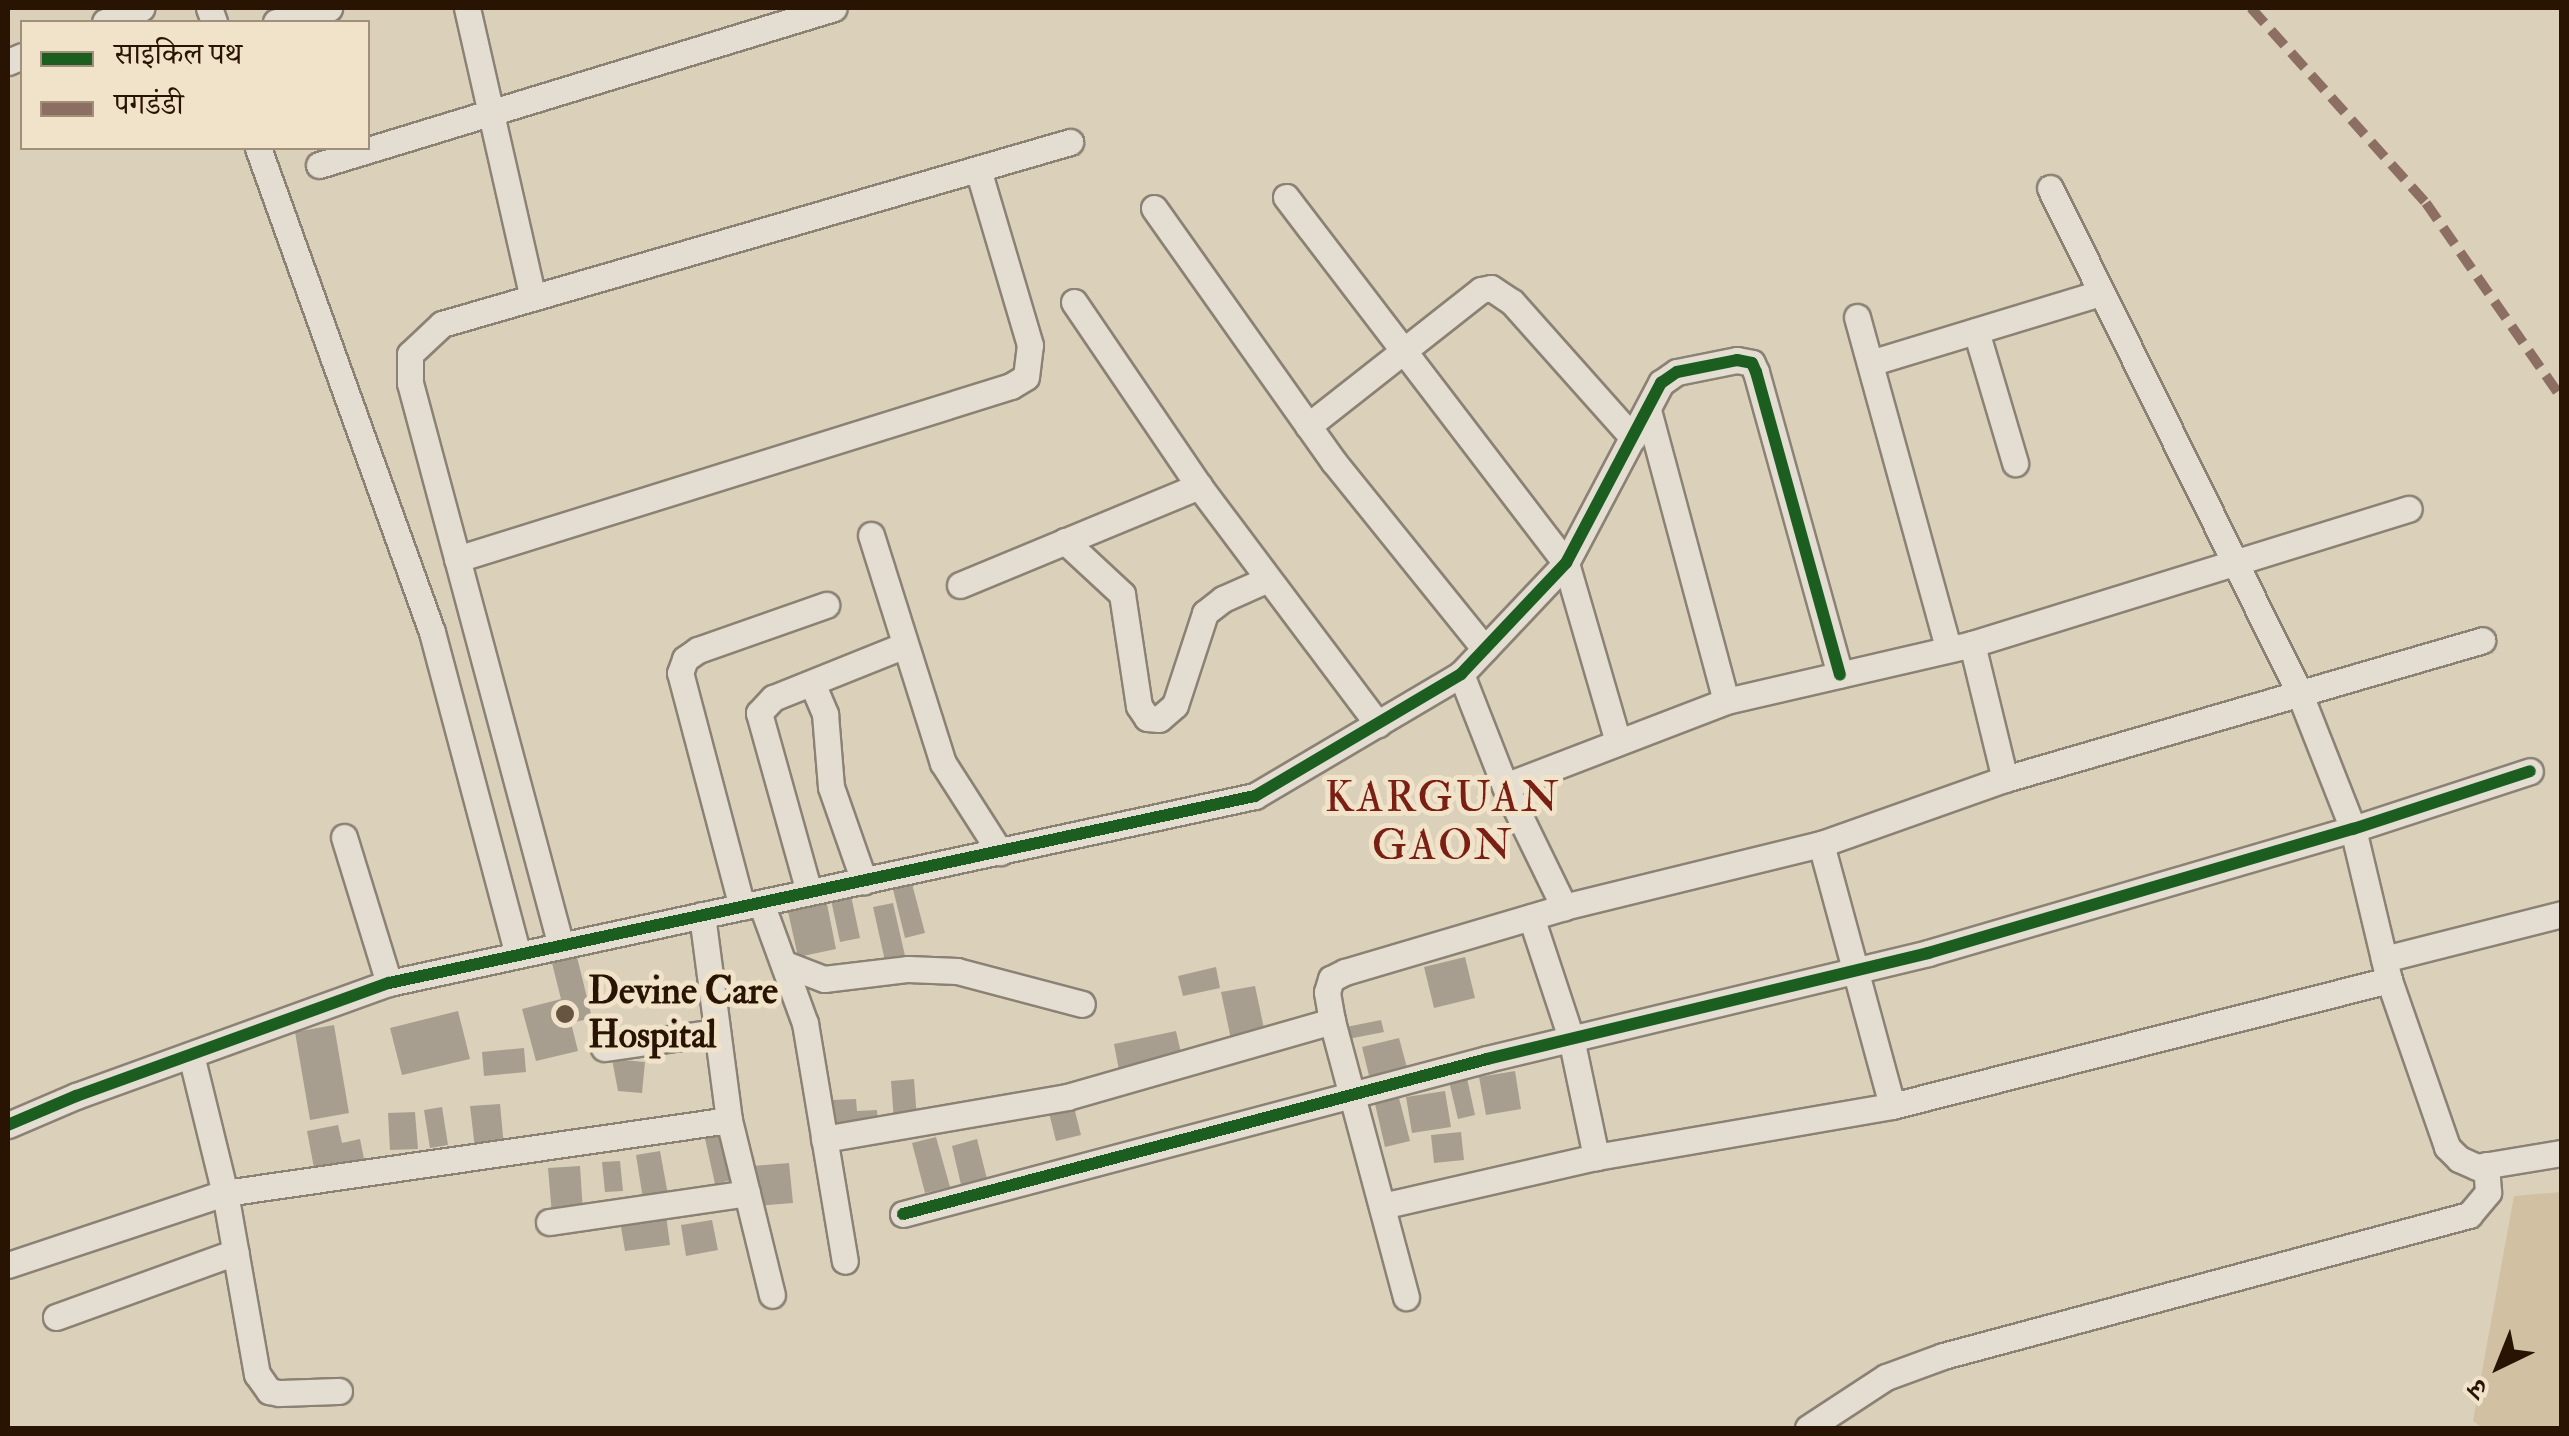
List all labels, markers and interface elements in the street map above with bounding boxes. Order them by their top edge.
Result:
legend [20,20,370,150]
text: साइकिल पथ [114,36,242,73]
text: पगडंडी [114,86,184,123]
district label: KARGUAN GAON [1325,773,1561,871]
place label: Devine Care Hospital [588,969,778,1058]
marker: Devine Care Hospital [552,1001,578,1027]
north arrow [2449,1316,2549,1416]
text: उ [2461,1371,2495,1406]

